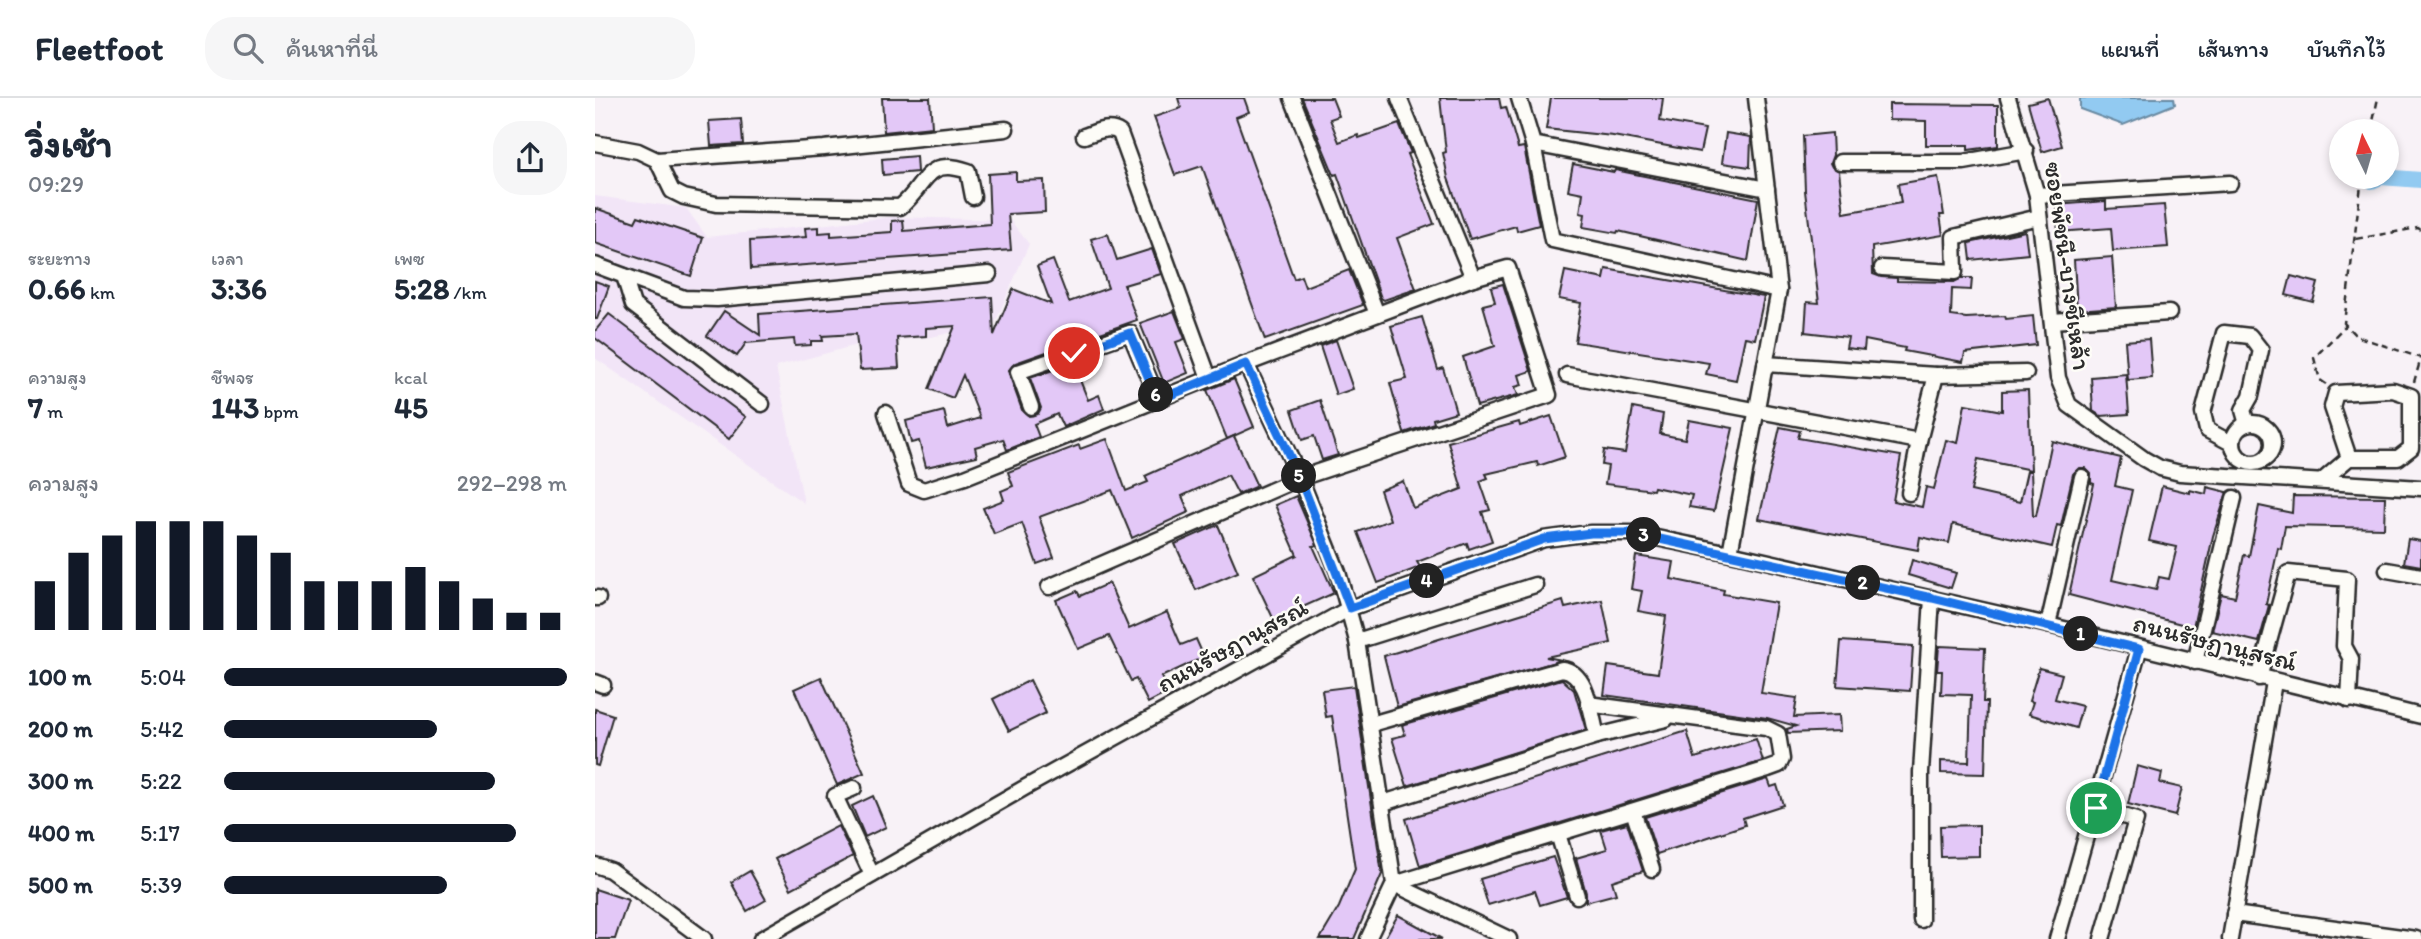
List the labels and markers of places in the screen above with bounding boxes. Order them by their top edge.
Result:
pin [1044,323,1104,383]
pin: 6 [1139,378,1173,412]
pin: 5 [1281,458,1317,494]
pin: 3 [1627,518,1661,552]
pin: 4 [1409,564,1445,598]
pin: 2 [1845,566,1881,601]
pin: 1 [2063,616,2099,652]
pin [2066,778,2126,838]

